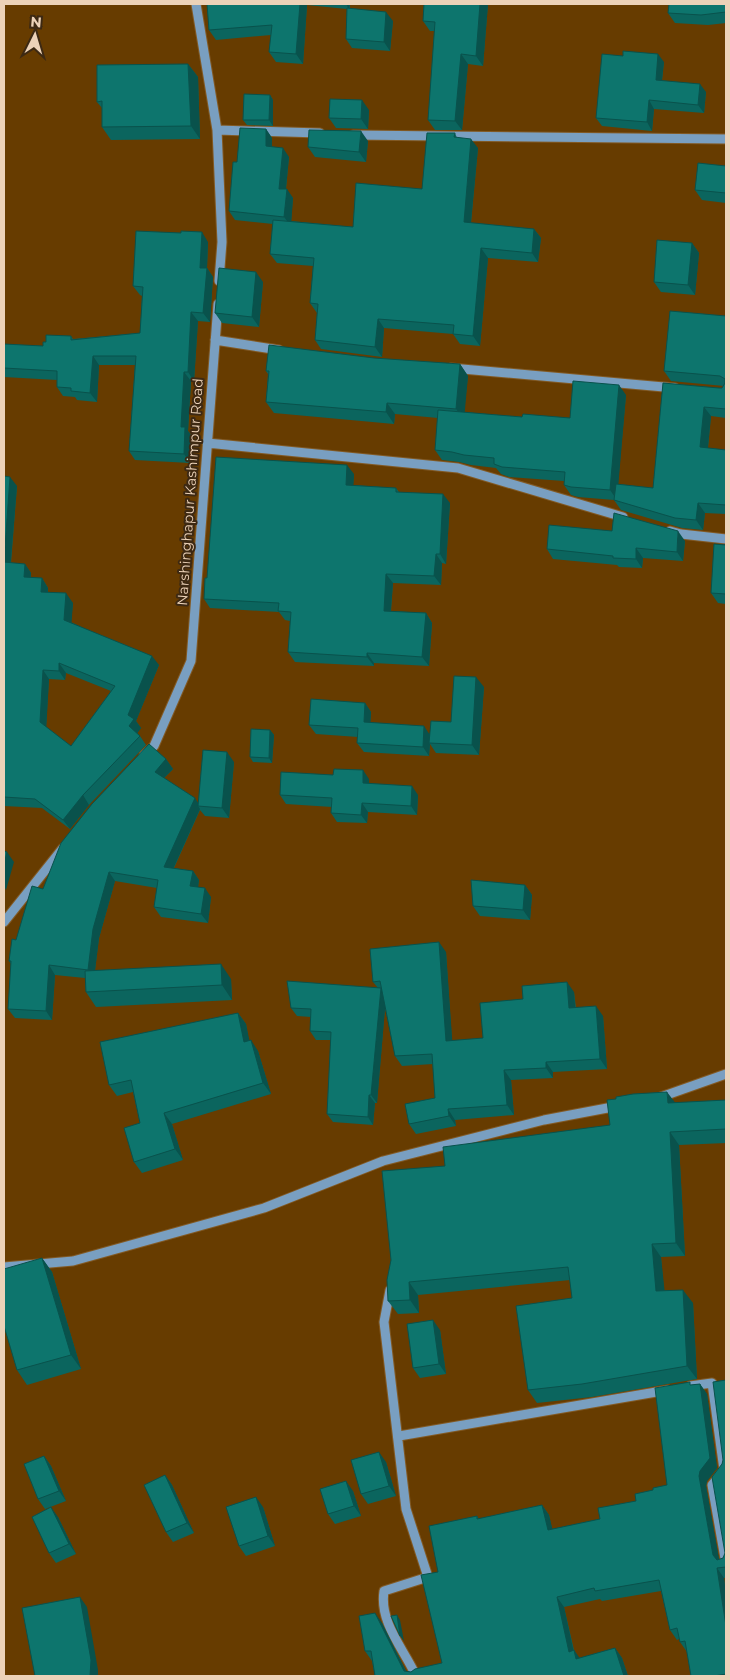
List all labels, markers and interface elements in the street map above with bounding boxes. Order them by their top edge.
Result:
north arrow [10,10,60,60]
text: N [30,13,43,32]
street label: Narshinghapur Kashimpur Road [173,378,207,606]

